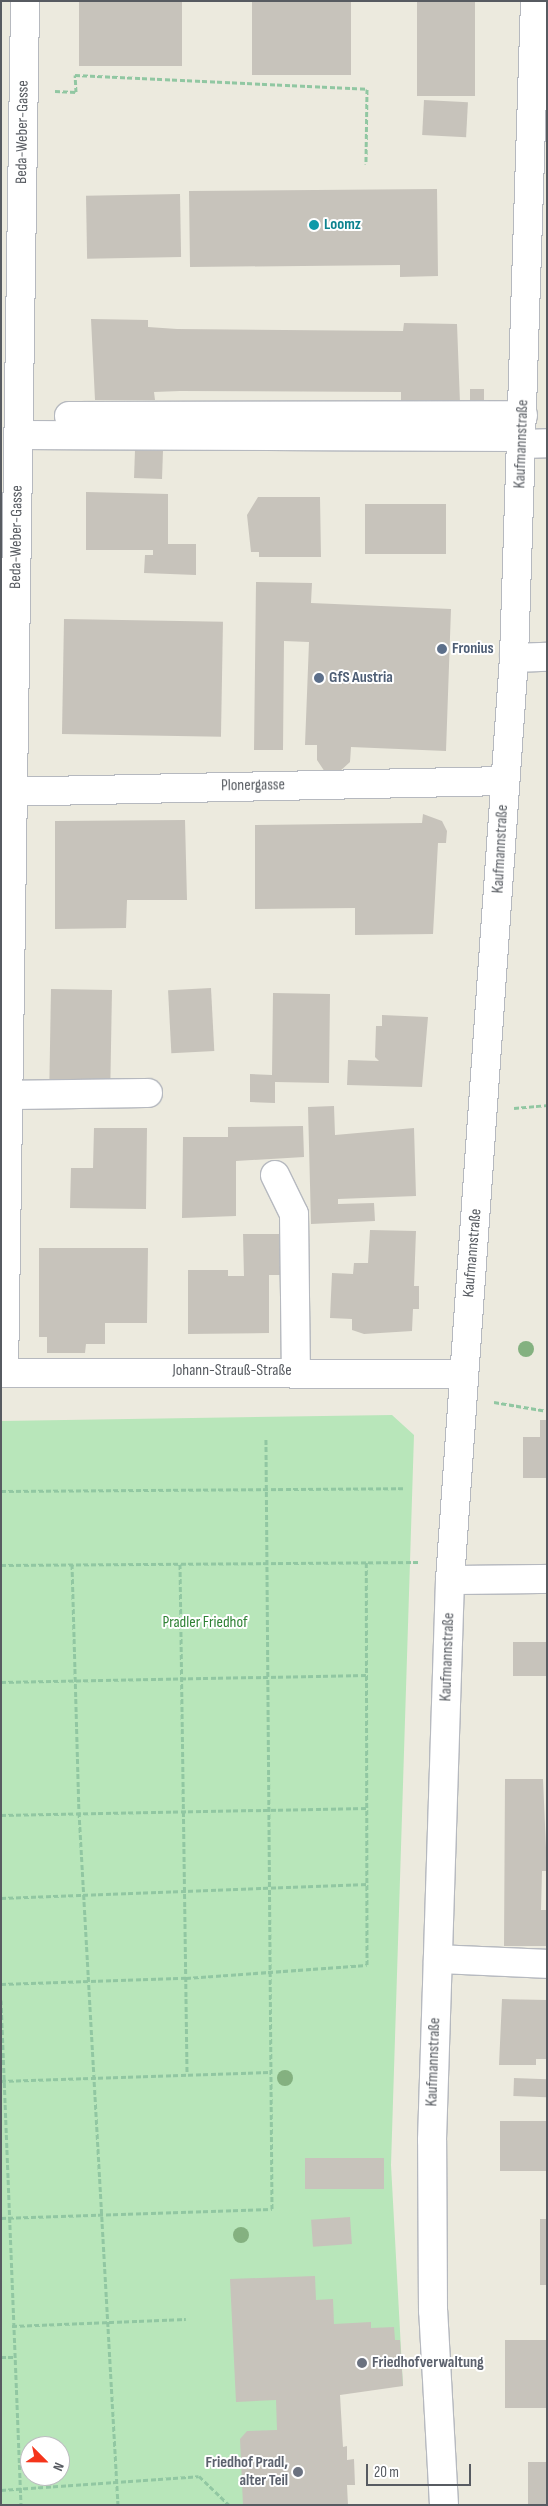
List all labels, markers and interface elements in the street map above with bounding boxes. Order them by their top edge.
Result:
street label: Beda-Weber-Gasse [12,80,34,184]
place label: Loomz [324,215,361,235]
marker: Loomz [308,219,320,231]
street label: Kaufmannstraße [511,399,533,489]
street label: Beda-Weber-Gasse [6,485,28,589]
place label: Fronius [452,639,494,659]
marker: Fronius [436,643,448,655]
place label: GfS Austria [329,668,393,688]
marker: GfS Austria [313,672,325,684]
street label: Plonergasse [221,776,285,796]
street label: Kaufmannstraße [489,804,513,894]
street label: Kaufmannstraße [460,1208,486,1298]
street label: Johann-Strauß-Straße [172,1361,292,1381]
street label: Kaufmannstraße [437,1612,459,1702]
park label: Pradler Friedhof [162,1613,248,1633]
street label: Kaufmannstraße [423,2017,445,2107]
place label: Friedhofverwaltung [372,2353,484,2373]
marker: Friedhofverwaltung [356,2357,368,2369]
north arrow [20,2436,70,2486]
place label: Friedhof Pradl, alter Teil [205,2453,288,2491]
scale bar [368,2454,473,2486]
text: N [49,2460,68,2473]
text: 20 m [374,2463,399,2482]
marker: Friedhof Pradl, alter Teil [292,2466,304,2478]

